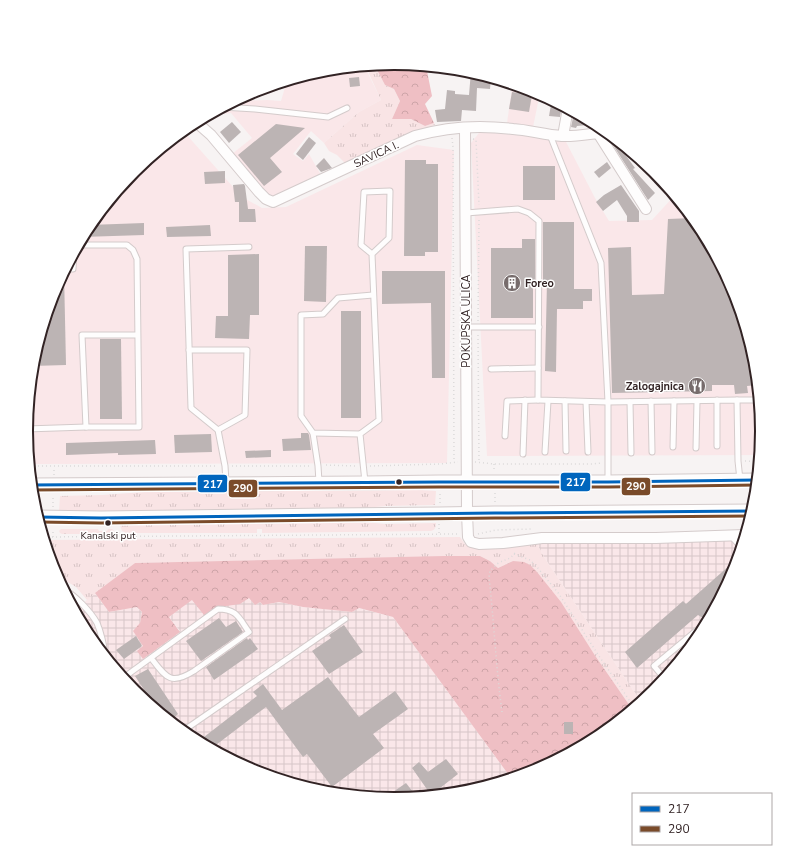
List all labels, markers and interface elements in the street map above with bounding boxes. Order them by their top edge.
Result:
street label: SAVICA I. [351,138,401,171]
building icon: Foreo [502,273,522,293]
street label: POKUPSKA ULICA [459,274,474,368]
place label: Foreo [525,276,554,291]
restaurant icon: Zalogajnica [687,376,707,396]
place label: Zalogajnica [626,379,684,394]
line badge: 217 [560,472,591,492]
line badge: 217 [197,474,228,493]
text: 217 [566,475,586,490]
text: 217 [203,477,223,492]
unlabelled marker [394,477,404,487]
line badge: 290 [621,477,651,496]
line badge: 290 [228,479,258,498]
text: 290 [626,479,646,494]
text: 290 [233,481,253,496]
marker: Kanalski put [103,518,113,528]
place label: Kanalski put [80,529,136,543]
legend [632,793,772,845]
text: 217 [668,801,690,817]
text: 290 [668,821,690,837]

